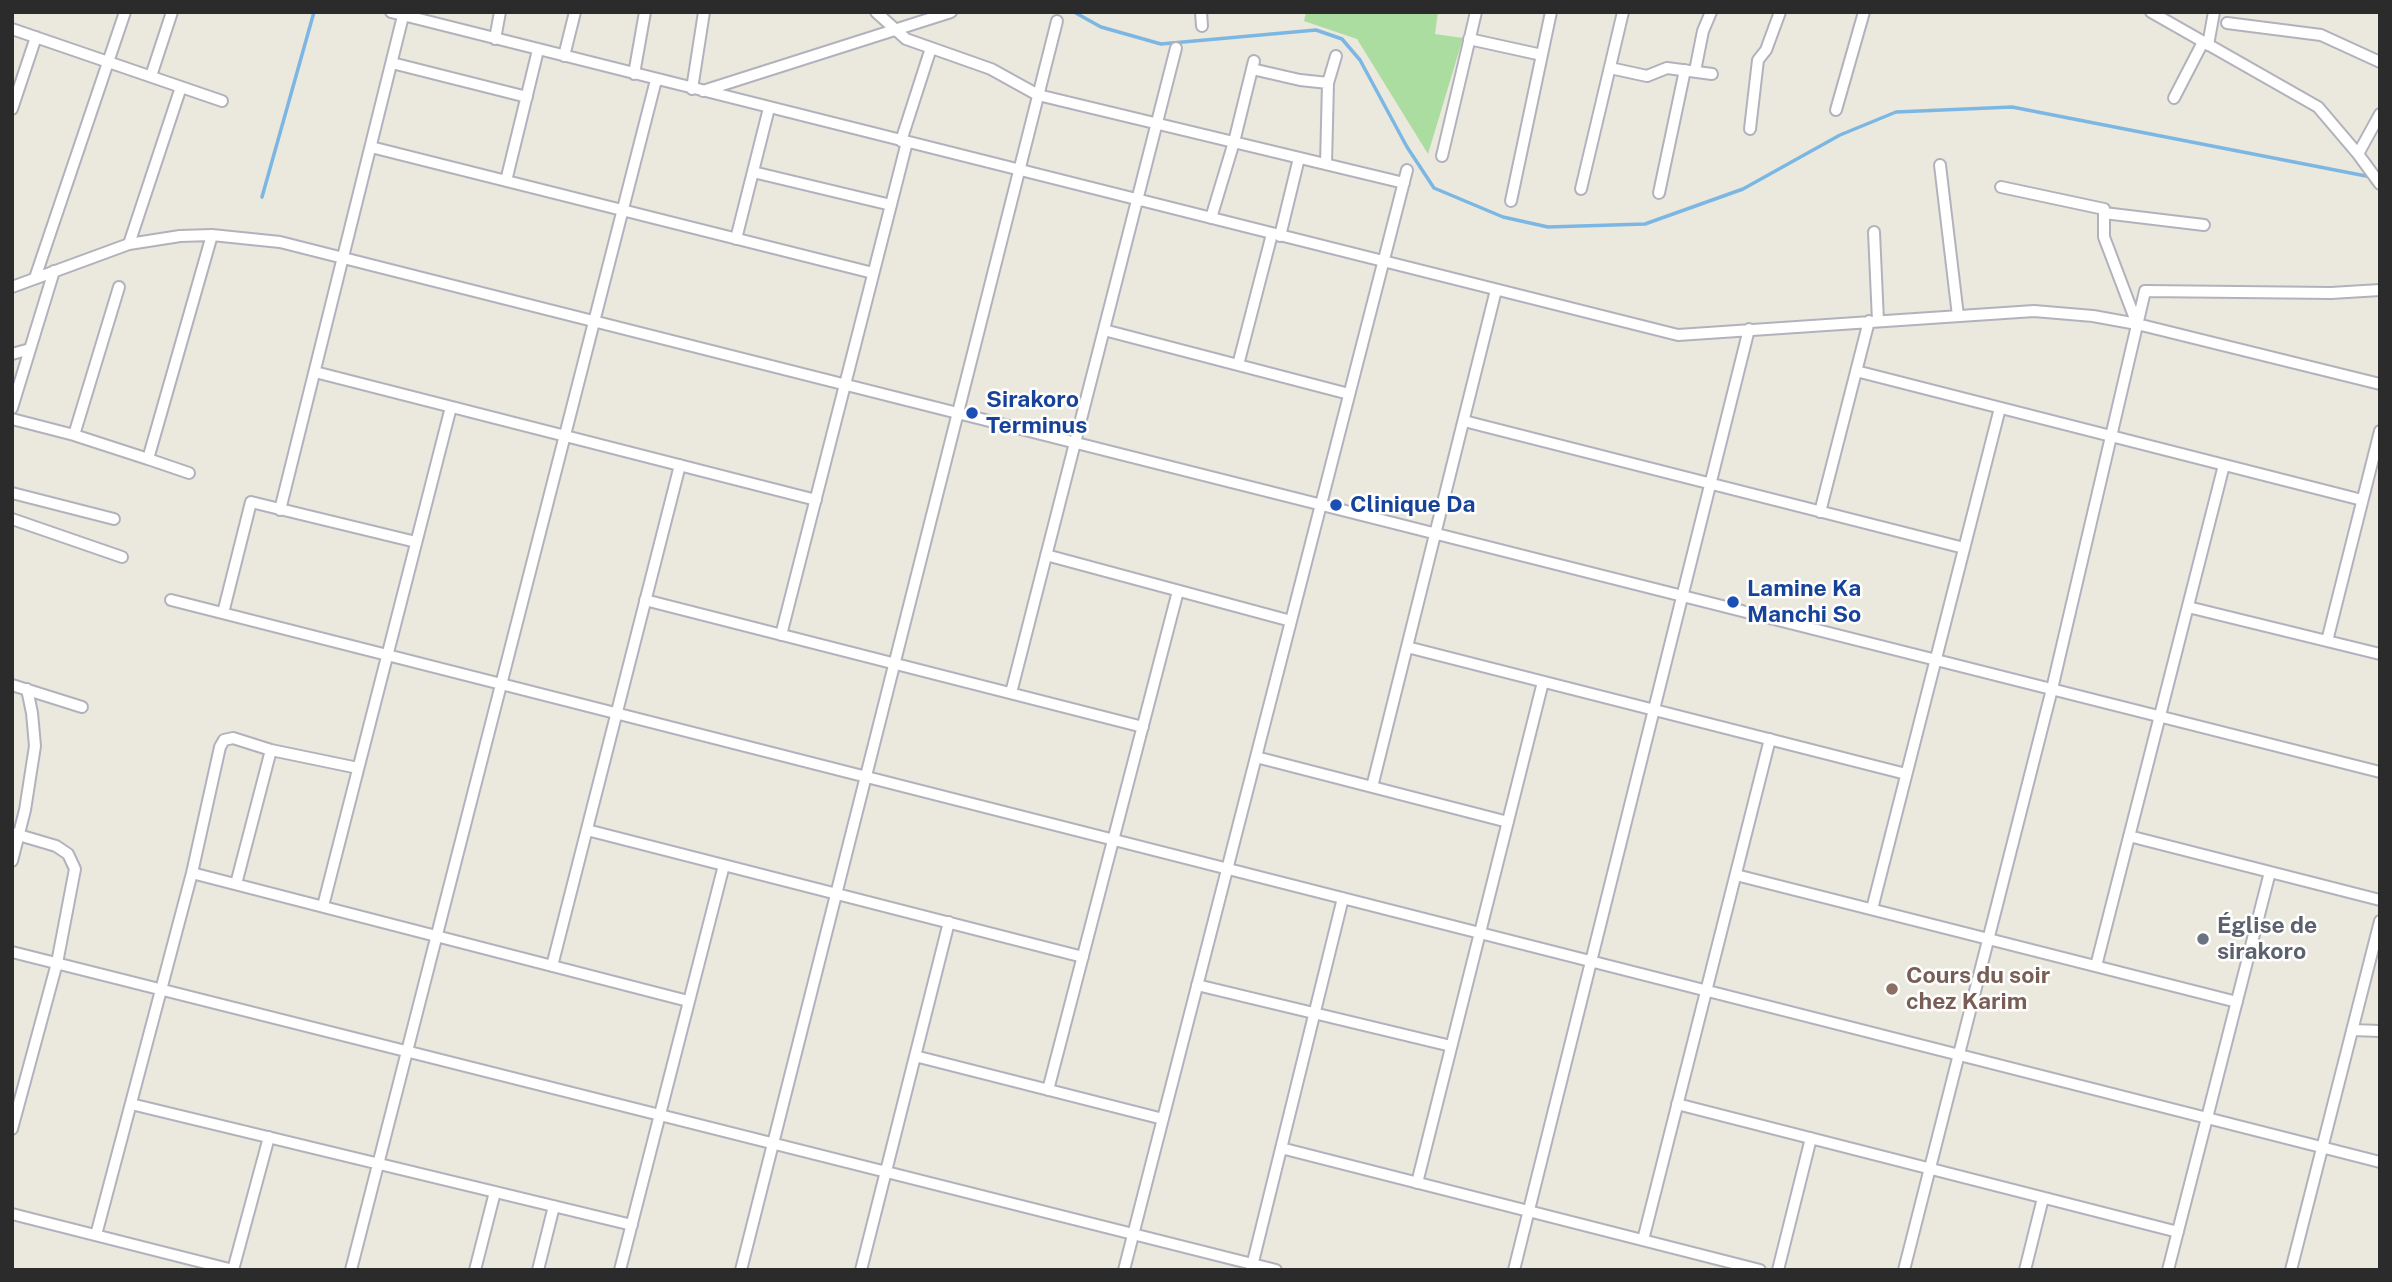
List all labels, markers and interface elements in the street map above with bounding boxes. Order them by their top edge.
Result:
place label: Sirakoro Terminus [986,386,1087,440]
marker: Sirakoro Terminus [964,405,980,421]
place label: Clinique Da [1350,491,1476,519]
marker: Clinique Da [1328,497,1344,513]
place label: Lamine Ka Manchi So [1747,575,1861,629]
marker: Lamine Ka Manchi So [1725,594,1741,610]
place label: Église de sirakoro [2217,912,2317,966]
marker: Église de sirakoro [2195,931,2211,947]
place label: Cours du soir chez Karim [1906,962,2050,1016]
marker: Cours du soir chez Karim [1884,981,1900,997]

